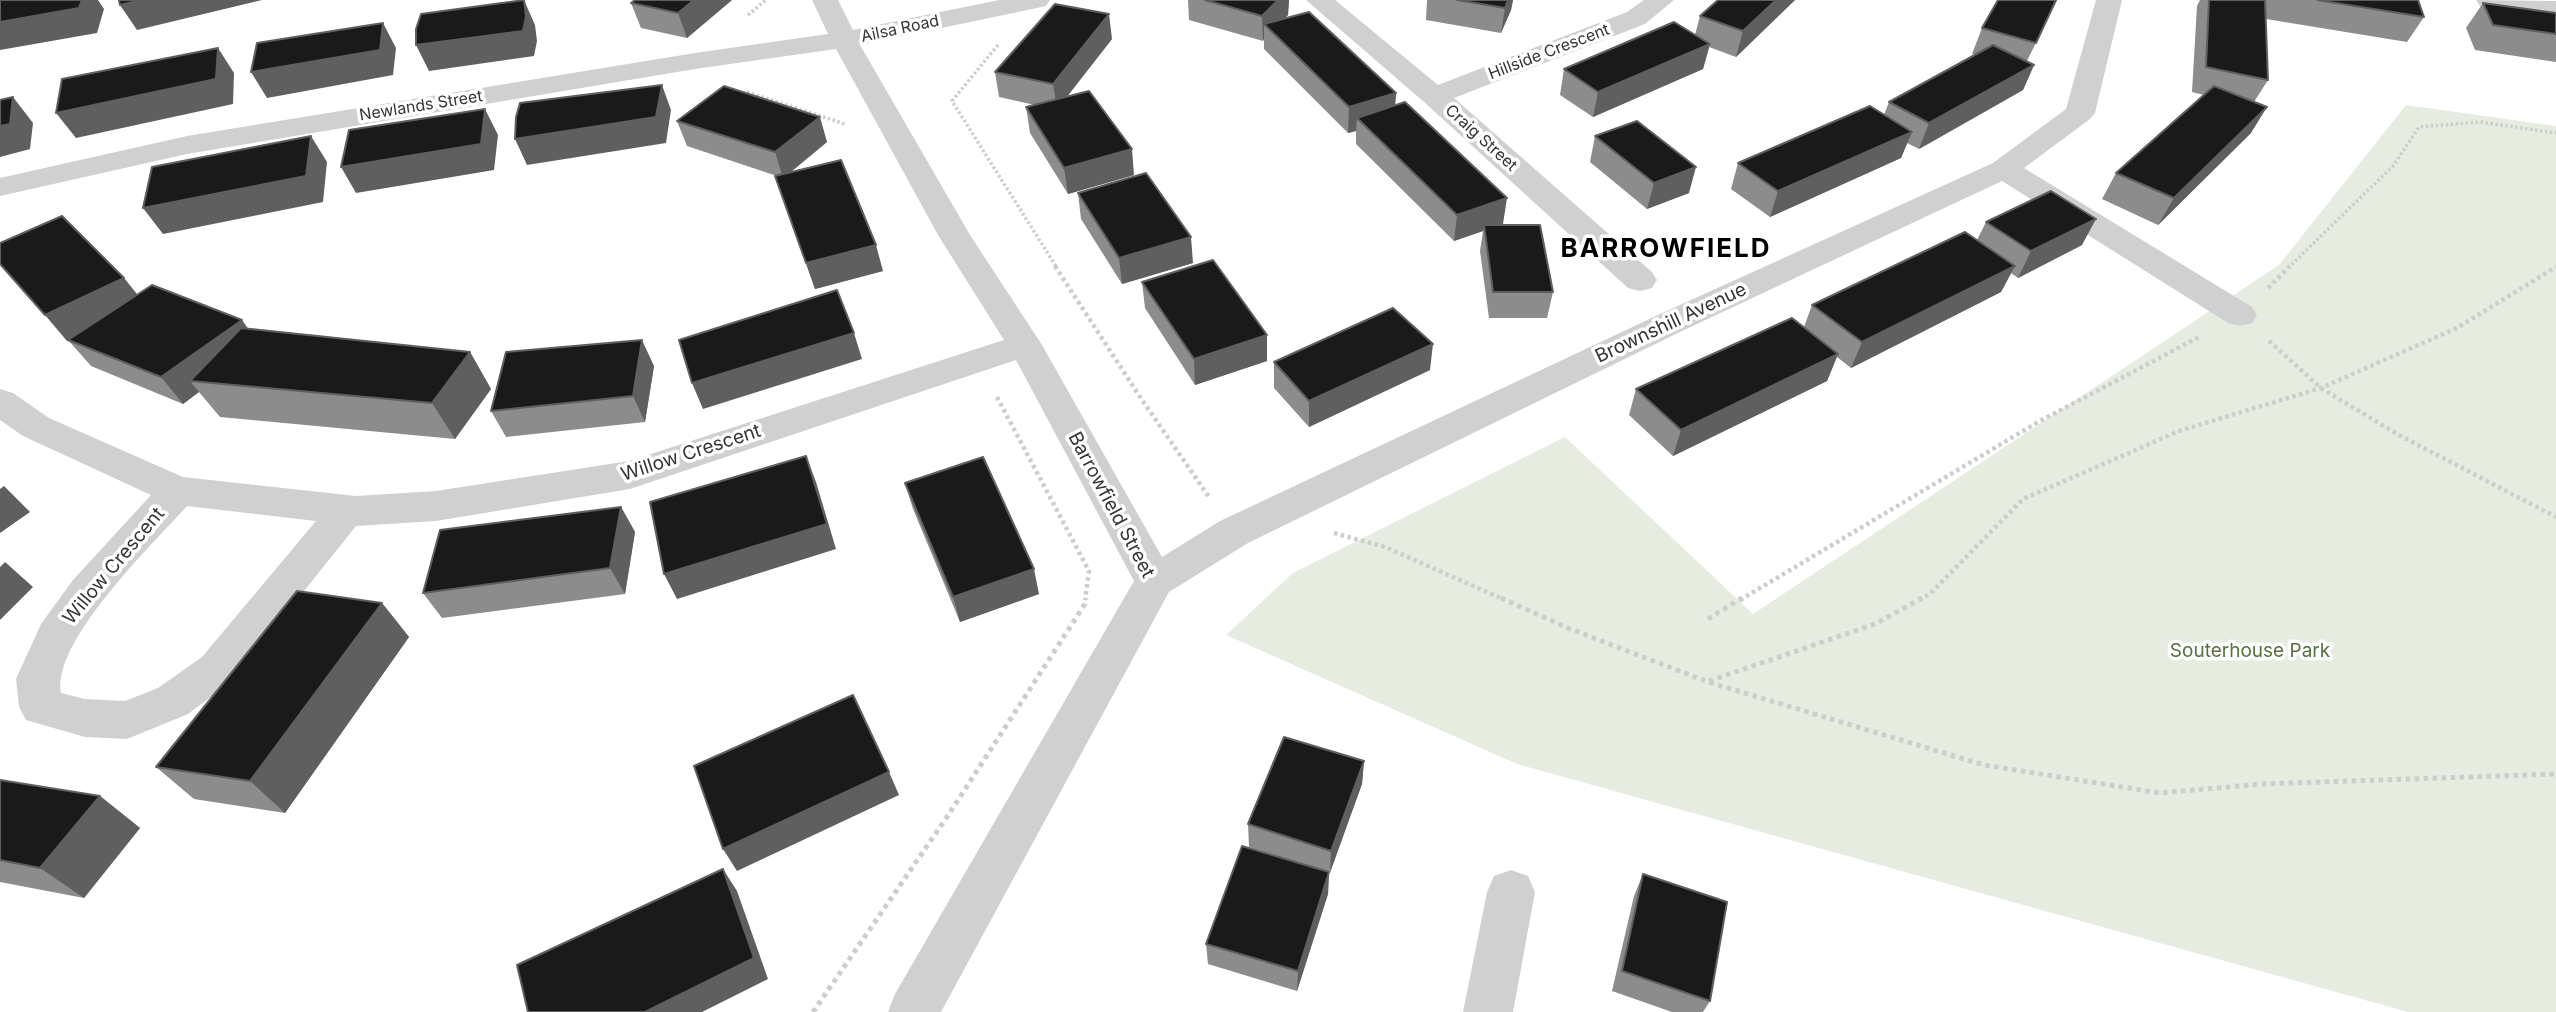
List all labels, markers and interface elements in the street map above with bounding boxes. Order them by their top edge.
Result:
street label: Ailsa Road [859,11,941,47]
street label: Hillside Crescent [1486,20,1612,84]
street label: Newlands Street [358,87,484,125]
street label: Craig Street [1441,101,1521,175]
district label: BARROWFIELD [1562,233,1770,265]
street label: Brownshill Avenue [1592,278,1750,368]
street label: Willow Crescent [618,420,764,486]
street label: Barrowfield Street [1063,428,1159,582]
street label: Willow Crescent [58,503,170,629]
park label: Souterhouse Park [2170,640,2330,662]

